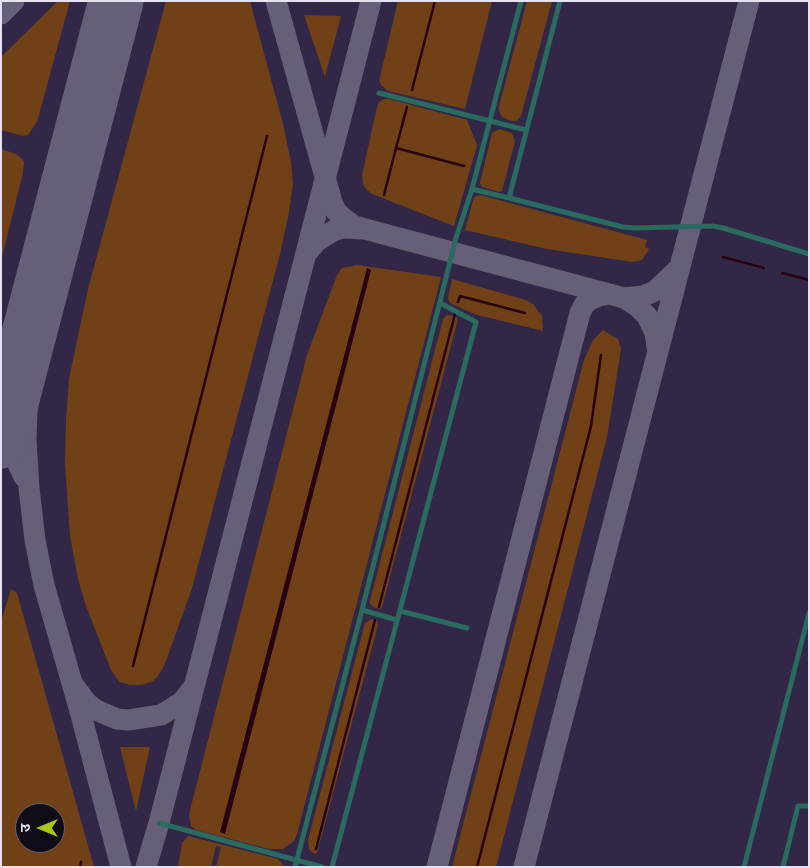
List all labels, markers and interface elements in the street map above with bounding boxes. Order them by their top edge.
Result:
north arrow [15,803,65,853]
text: उ [18,824,33,832]

